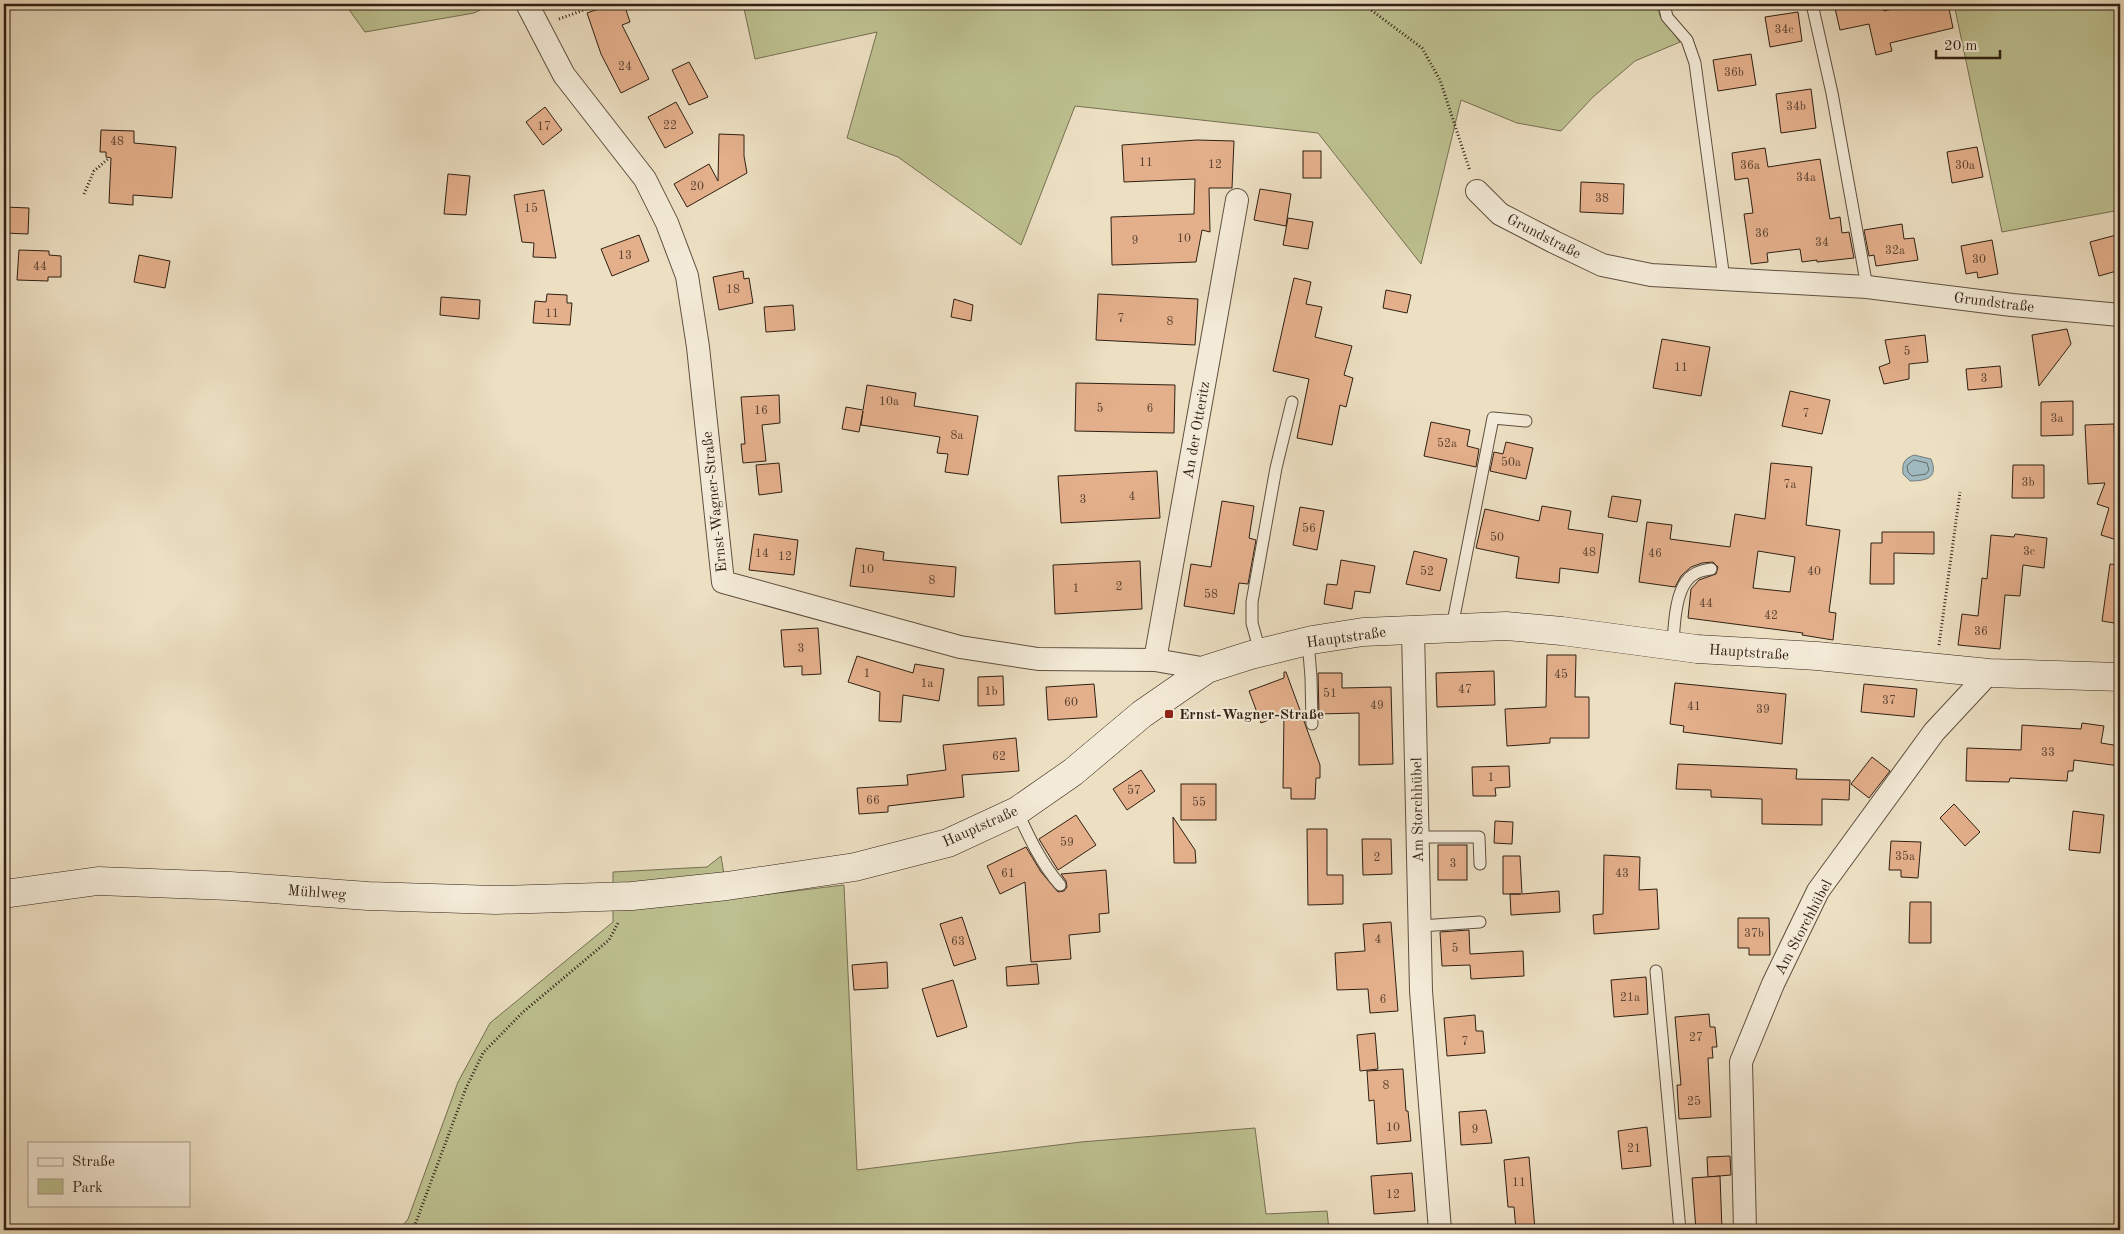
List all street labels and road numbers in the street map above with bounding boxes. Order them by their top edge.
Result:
street label: Grundstraße [1504,212,1583,262]
street label: Grundstraße [1953,291,2035,316]
street label: An der Otteritz [1182,380,1213,480]
street label: Ernst-Wagner-Straße [701,430,730,573]
street label: Hauptstraße [1305,625,1387,652]
street label: Hauptstraße [1708,643,1790,664]
street label: Am Storchhübel [1410,757,1427,863]
street label: Hauptstraße [941,804,1020,851]
street label: Am Storchhübel [1773,878,1836,978]
street label: Mühlweg [287,884,347,903]

